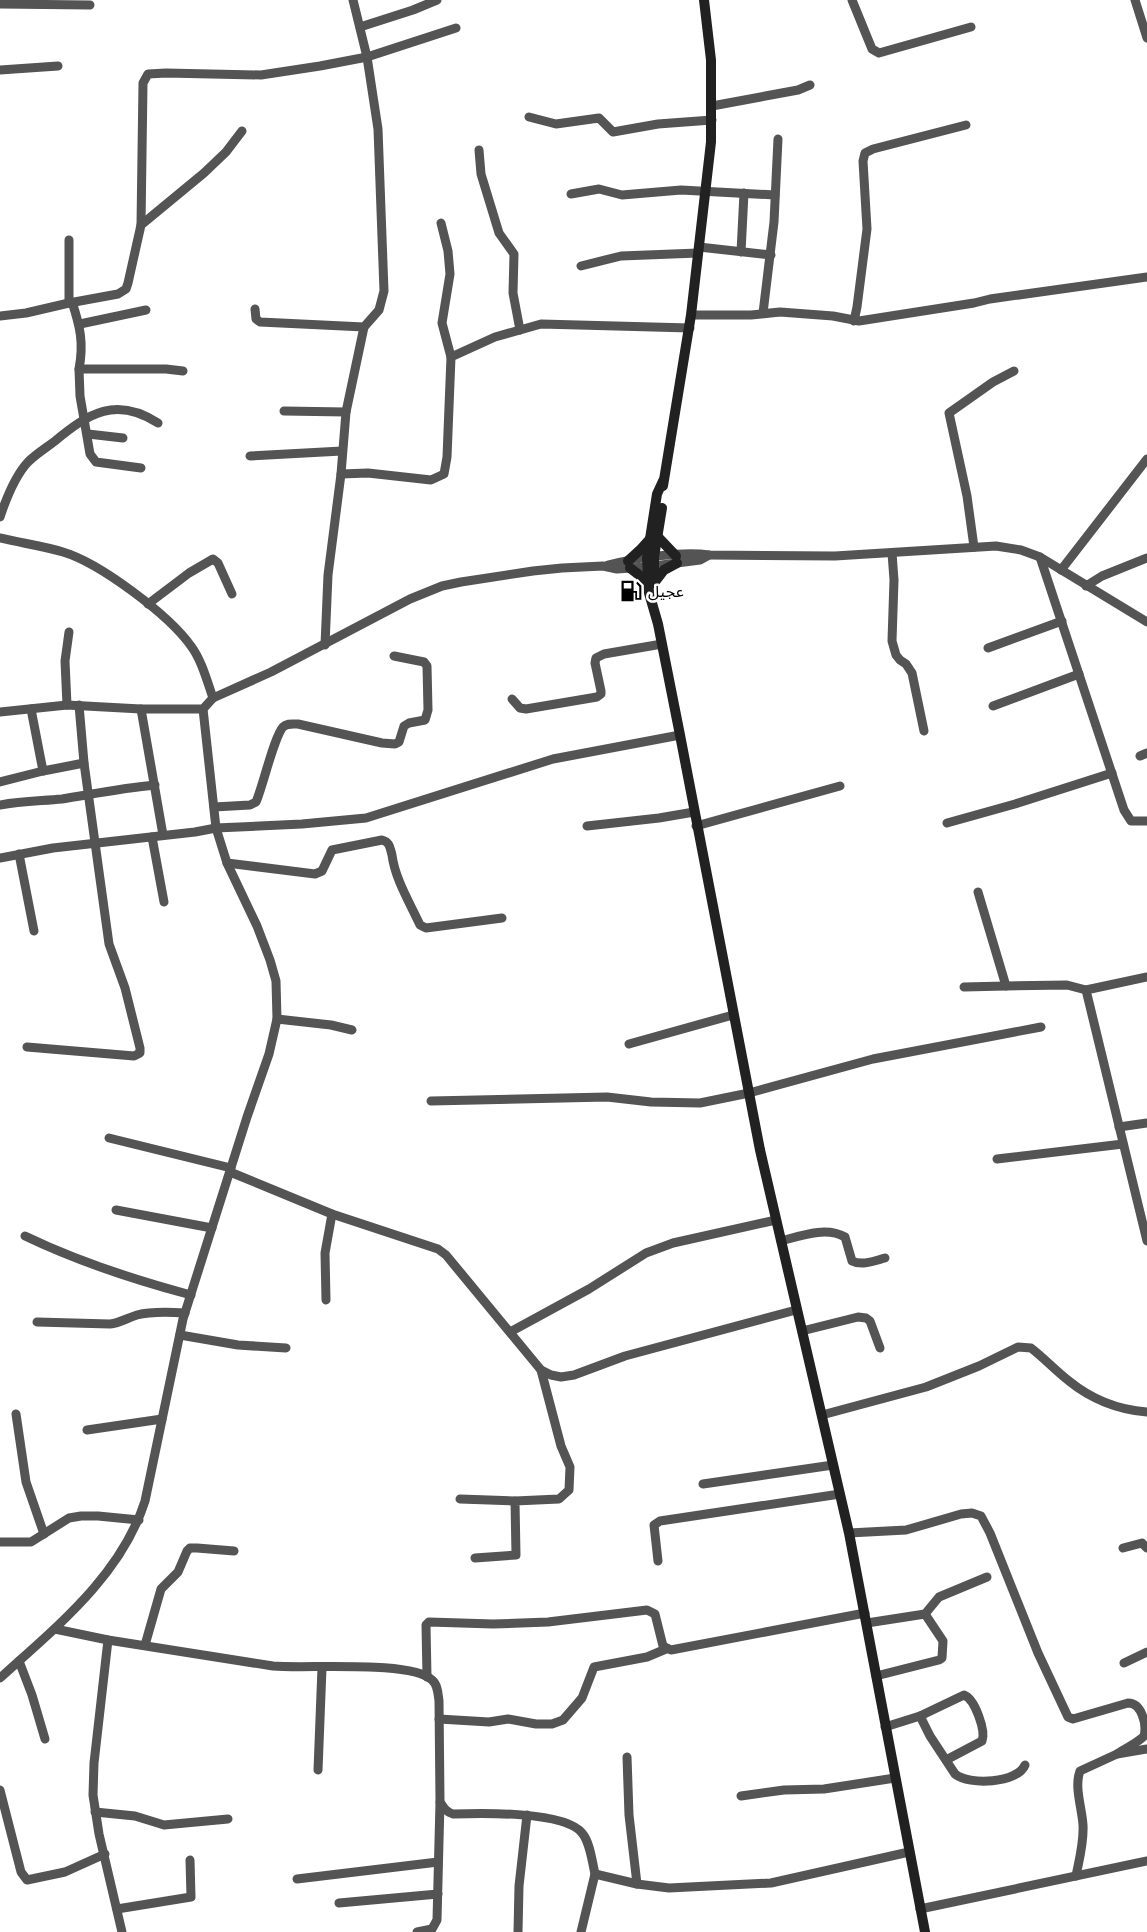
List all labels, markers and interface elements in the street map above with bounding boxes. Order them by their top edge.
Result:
fuel station icon: عجيل [618,578,644,604]
place label: عجيل [648,582,684,601]

